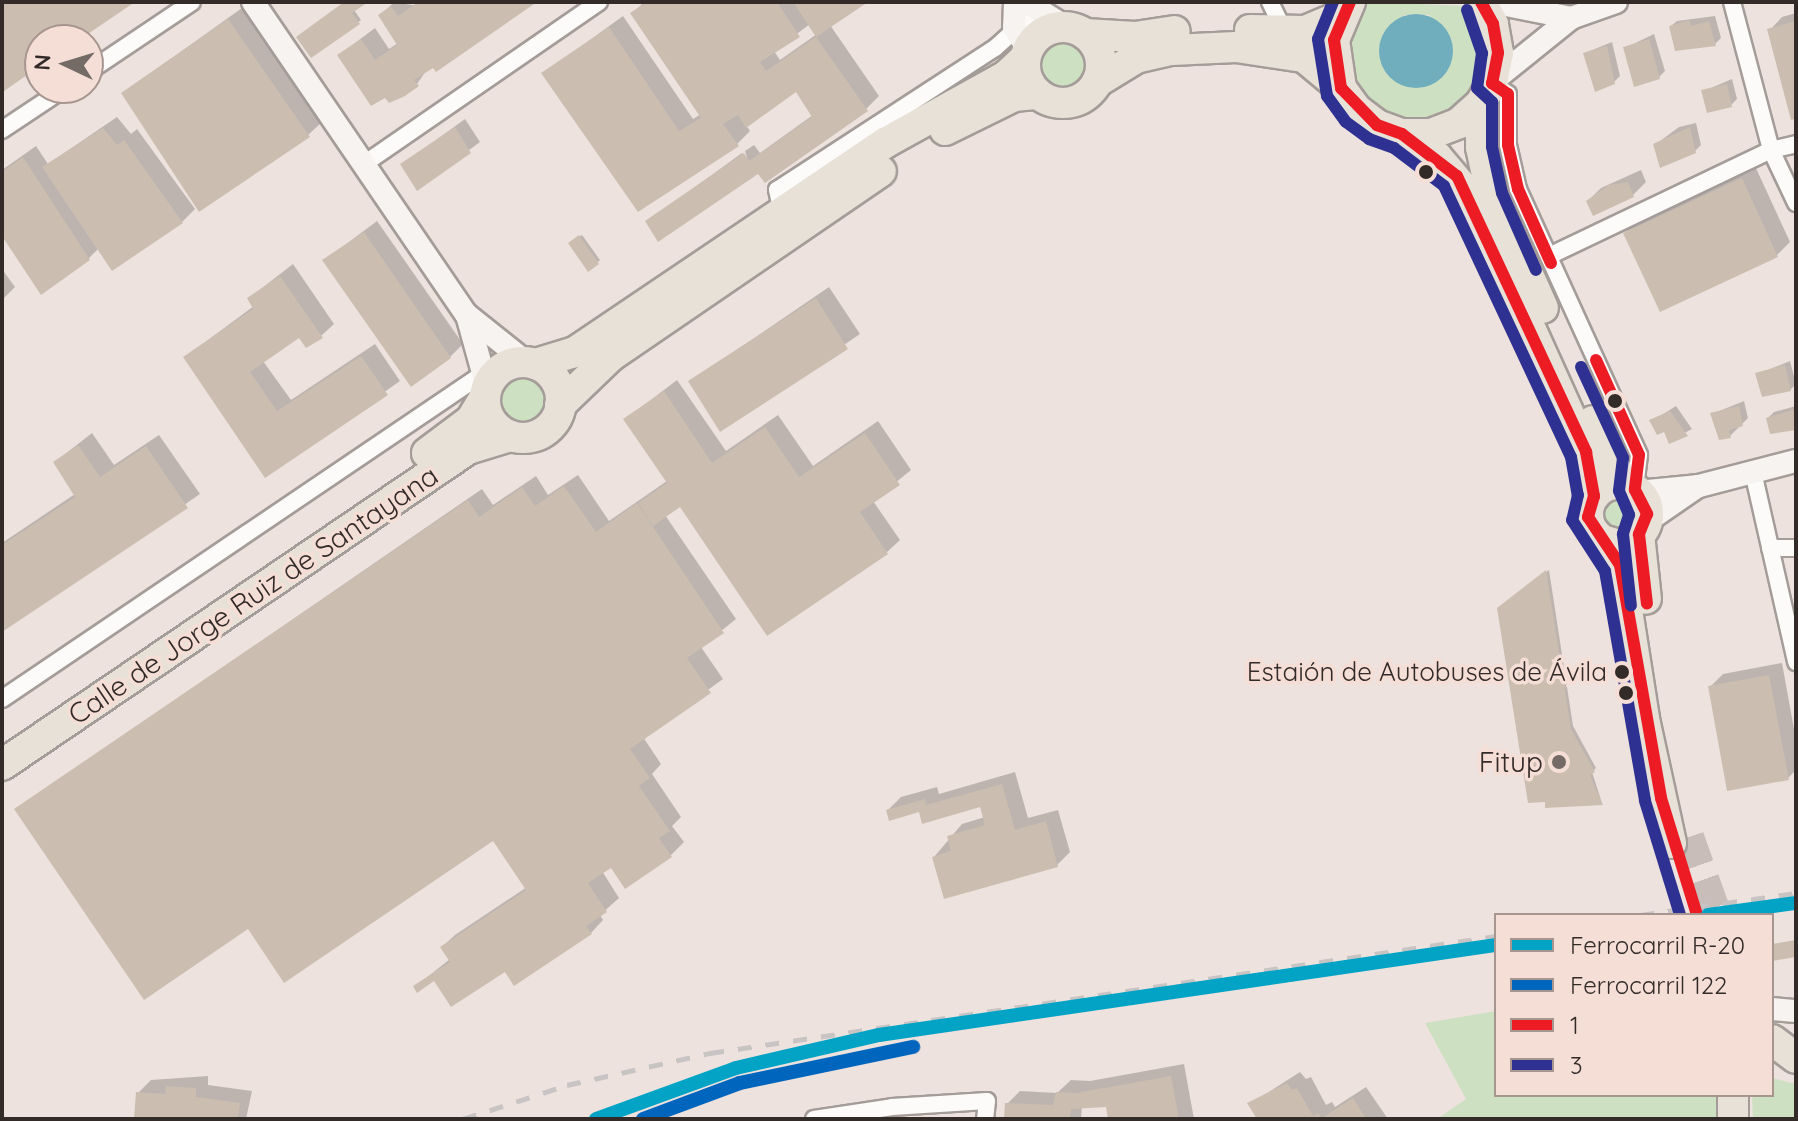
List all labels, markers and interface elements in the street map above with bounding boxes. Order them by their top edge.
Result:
north arrow [24,24,104,104]
text: N [28,53,57,72]
unlabelled marker [1418,164,1434,180]
unlabelled marker [1607,393,1623,409]
street label: Calle de Jorge Ruiz de Santayana [62,458,444,732]
place label: Estaión de Autobuses de Ávila [1247,656,1607,688]
marker: Estaión de Autobuses de Ávila [1614,664,1630,680]
unlabelled marker [1618,685,1634,701]
place label: Fitup [1479,745,1543,779]
marker: Fitup [1550,753,1568,771]
legend [1494,913,1774,1097]
text: Ferrocarril R-20 [1570,930,1745,960]
text: Ferrocarril 122 [1570,970,1727,1000]
text: 1 [1570,1010,1579,1040]
text: 3 [1570,1050,1583,1080]

